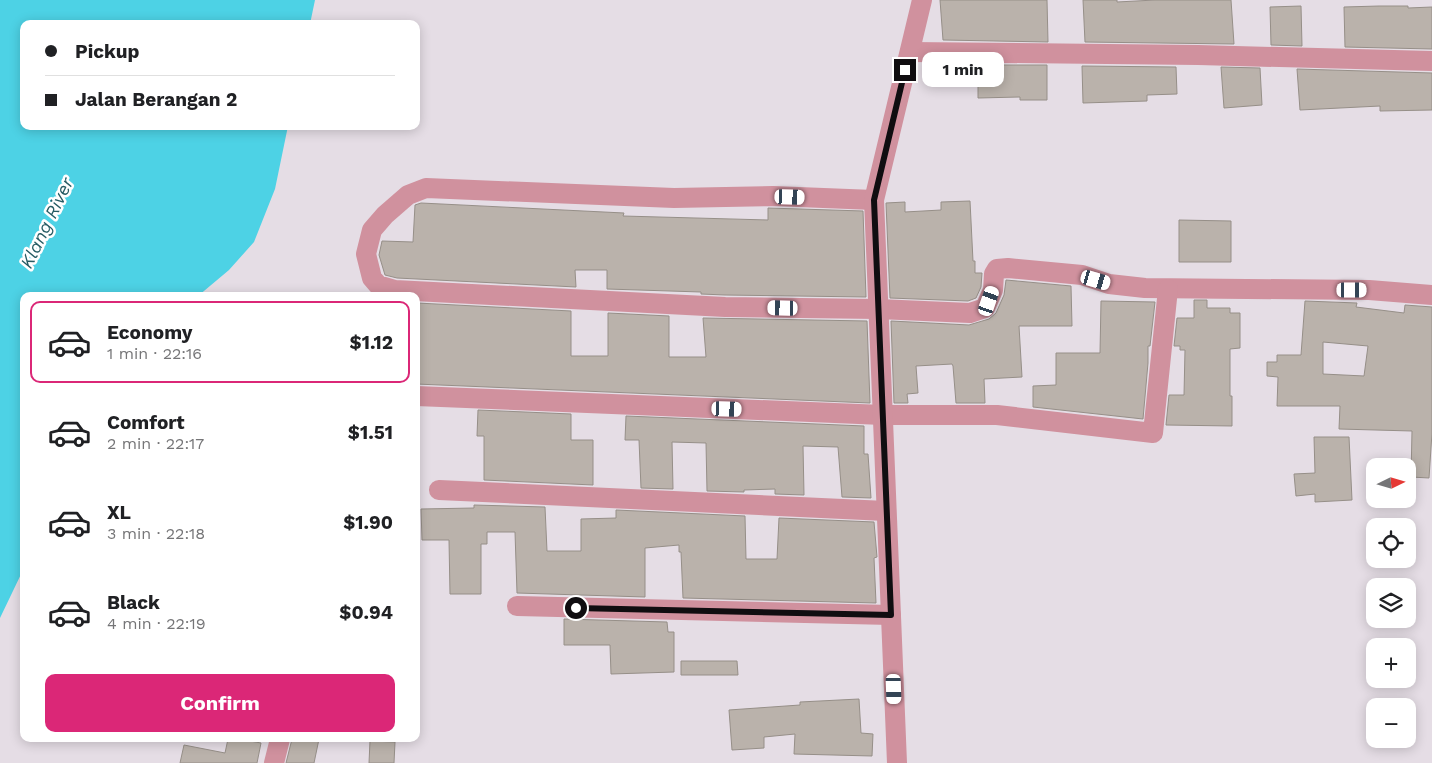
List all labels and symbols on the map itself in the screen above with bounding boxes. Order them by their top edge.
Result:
callout: 1 min [922,52,1005,88]
route end [894,59,916,81]
water label: Klang River [16,173,78,272]
car [774,189,805,205]
car [1079,269,1112,291]
car [1337,283,1367,298]
car [977,284,1000,318]
car [767,300,798,316]
car [711,401,742,417]
north arrow [1366,458,1416,508]
route start [565,597,587,619]
car [885,674,902,704]

